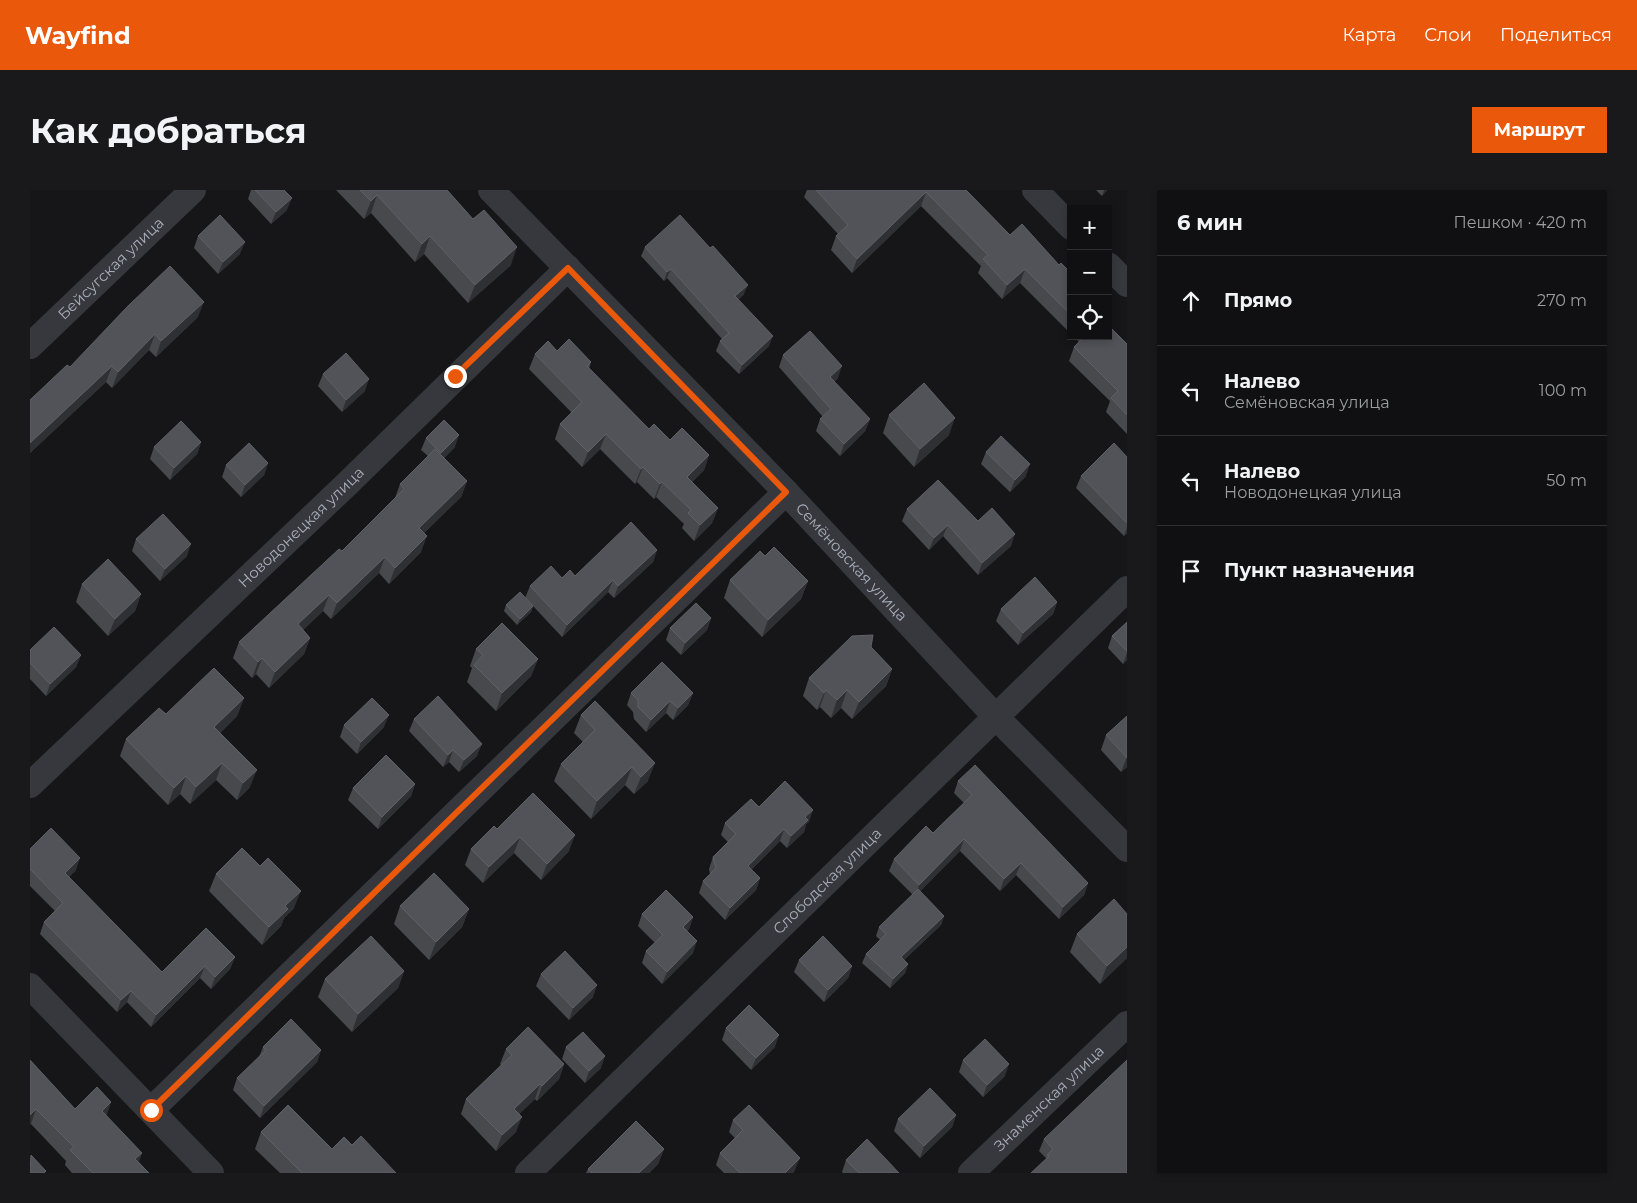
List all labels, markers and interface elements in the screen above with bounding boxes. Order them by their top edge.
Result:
text: Wayfind [25,21,131,50]
text: Карта [1342,24,1396,46]
text: Слои [1424,24,1472,46]
text: Поделиться [1500,24,1612,46]
button: Маршрут [1472,107,1607,153]
text: Как добраться [30,109,307,152]
map controls [1067,205,1112,340]
button: + [1067,205,1112,250]
text: 6 мин [1177,210,1243,235]
street label: Бейсугская улица [54,213,168,323]
text: Пешком · 420 m [1453,213,1587,232]
button: − [1067,250,1112,295]
icon: ahead [1177,287,1205,315]
text: Прямо [1224,289,1292,312]
text: 270 m [1537,291,1587,310]
button: locate [1067,295,1112,340]
route end [444,365,467,388]
text: Налево [1224,370,1300,393]
icon: left [1177,377,1205,405]
text: 100 m [1539,381,1587,400]
text: Семёновская улица [1224,393,1390,412]
text: Налево [1224,460,1300,483]
street label: Новодонецкая улица [234,463,368,591]
icon: left [1177,467,1205,495]
text: 50 m [1546,471,1587,490]
text: Новодонецкая улица [1224,483,1402,502]
street label: Семёновская улица [792,498,912,625]
icon: arrive [1177,557,1205,585]
text: Пункт назначения [1224,559,1415,582]
street label: Слободская улица [769,824,885,938]
street label: Знаменская улица [990,1041,1108,1155]
route start [140,1099,163,1122]

